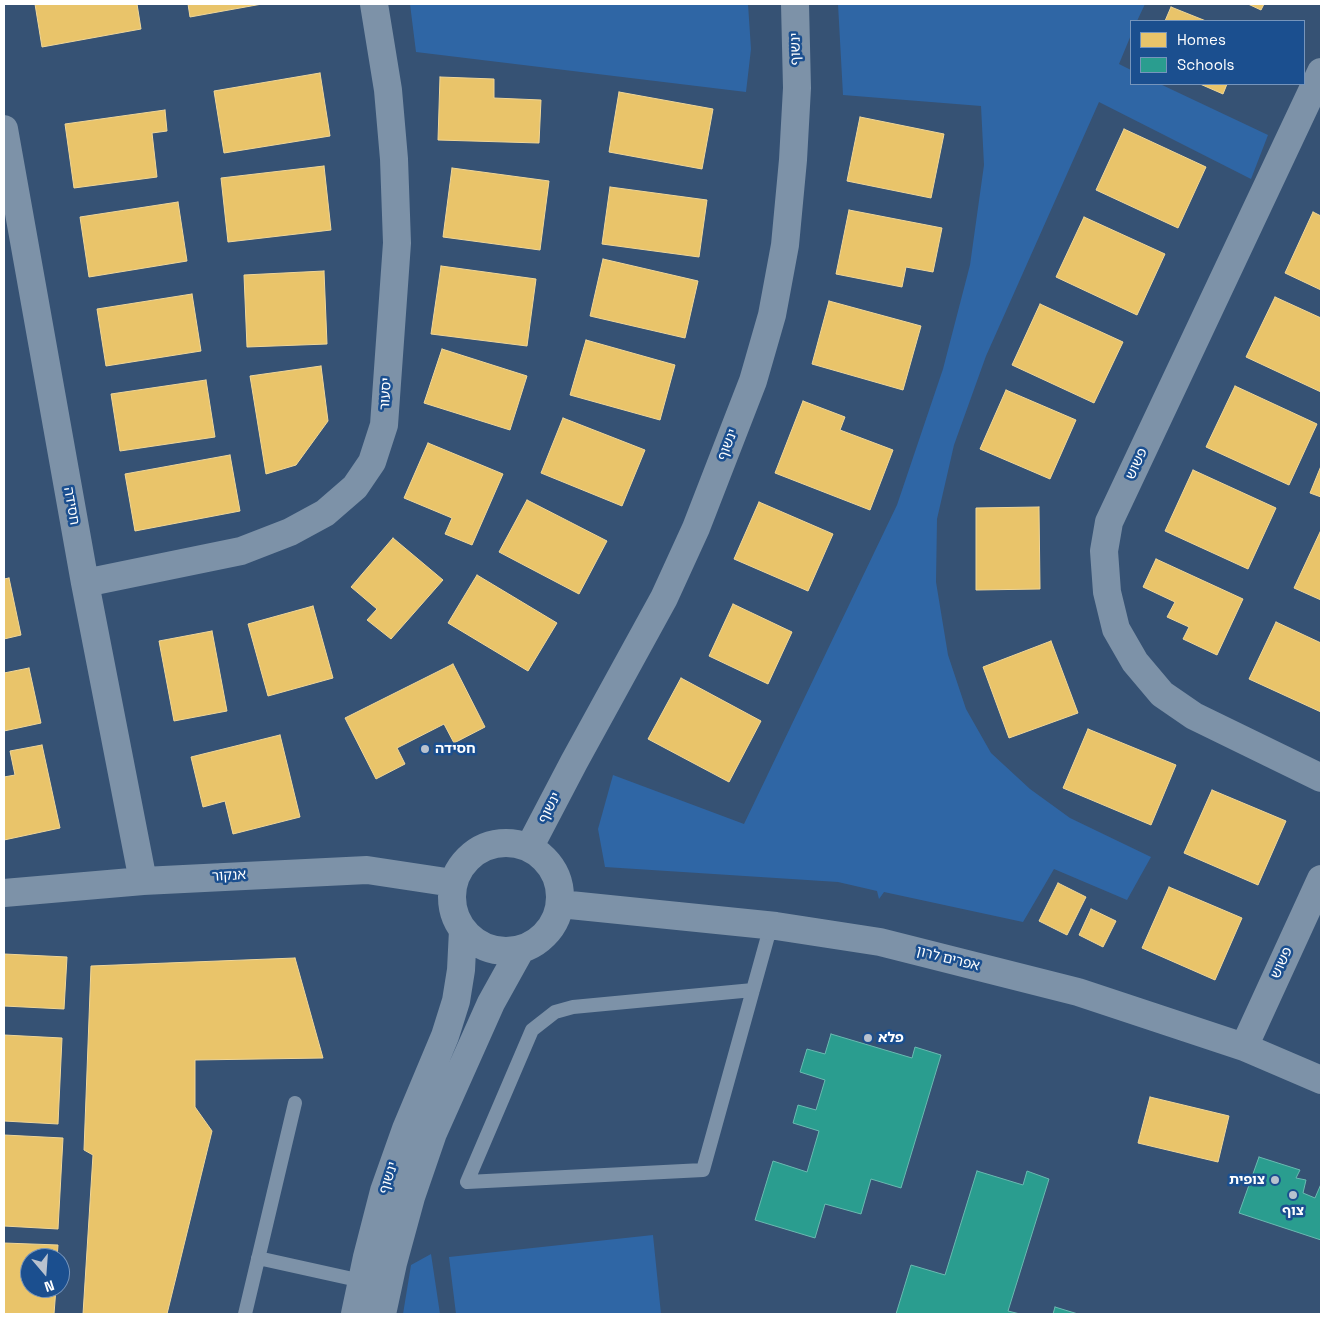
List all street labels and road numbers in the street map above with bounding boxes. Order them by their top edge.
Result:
street label: ינשוף [787,33,805,65]
street label: יסעור [376,377,396,411]
street label: ינשוף [714,427,742,463]
street label: פשוש [1122,446,1152,482]
street label: חסידה [59,486,83,526]
street label: ינשוף [535,790,565,826]
street label: אנקור [211,867,247,885]
street label: אפרים לרון [915,943,981,975]
street label: פשוש [1267,945,1297,981]
street label: ינשוף [376,1160,402,1196]

